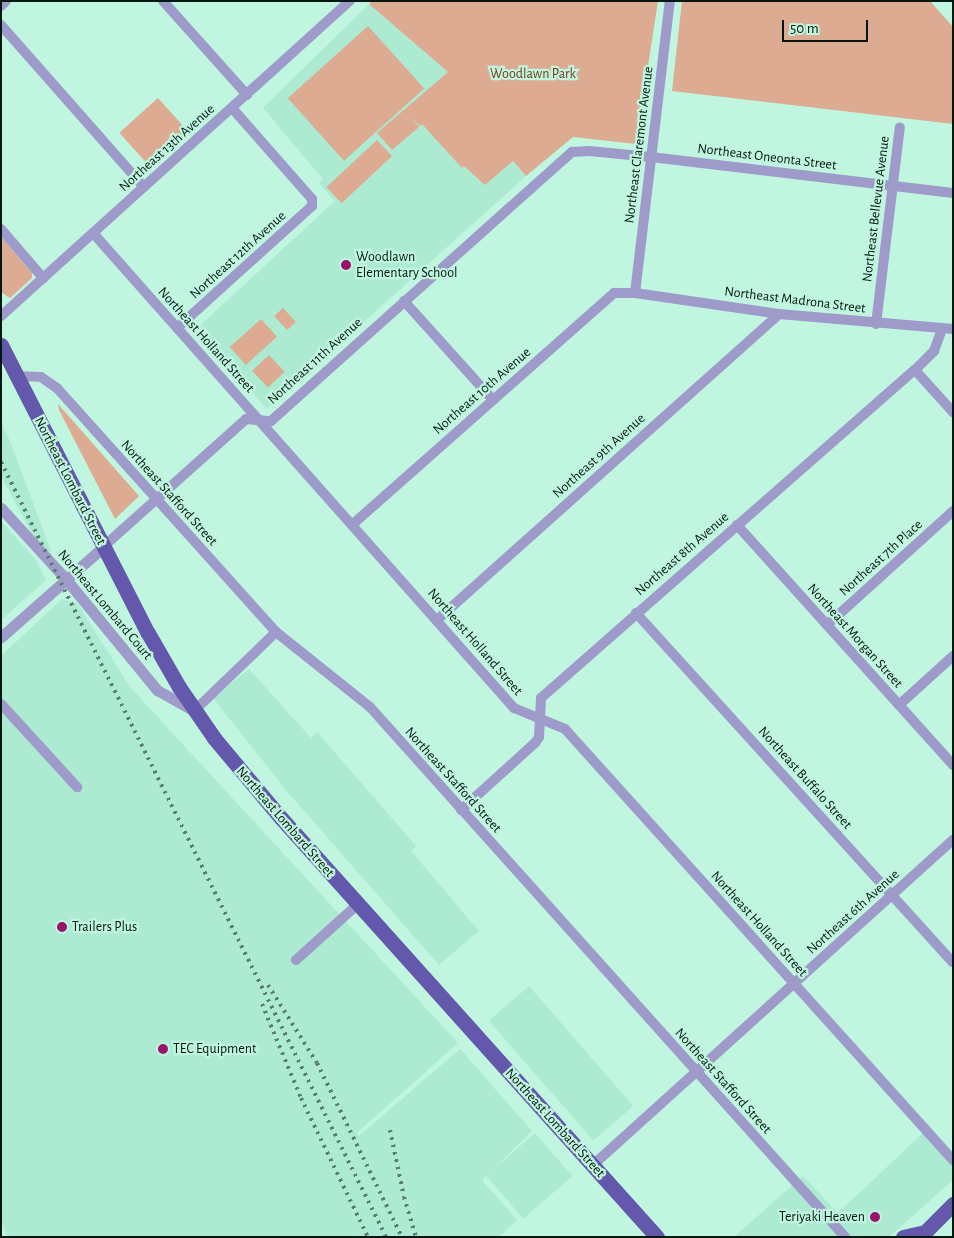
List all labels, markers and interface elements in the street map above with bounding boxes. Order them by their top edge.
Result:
scale bar [784,10,870,42]
text: 50 m [790,21,819,36]
park label: Woodlawn Park [490,66,576,82]
street label: Northeast Claremont Avenue [621,66,657,224]
street label: Northeast 13th Avenue [116,101,218,195]
street label: Northeast Bellevue Avenue [859,135,893,283]
street label: Northeast Oneonta Street [697,140,837,174]
street label: Northeast 12th Avenue [187,208,289,302]
place label: Woodlawn Elementary School [356,249,457,282]
marker: Woodlawn Elementary School [340,259,352,271]
street label: Northeast Madrona Street [724,283,866,317]
street label: Northeast Holland Street [154,284,258,396]
street label: Northeast 11th Avenue [264,314,366,408]
street label: Northeast 10th Avenue [430,344,534,438]
street label: Northeast 9th Avenue [549,410,649,502]
street label: Northeast Lombard Street [30,414,110,548]
street label: Northeast Stafford Street [117,437,221,549]
street label: Northeast 8th Avenue [632,509,732,599]
street label: Northeast 7th Place [836,516,926,600]
street label: Northeast Lombard Court [54,547,156,663]
street label: Northeast Morgan Street [804,580,906,692]
street label: Northeast Holland Street [424,585,526,699]
street label: Northeast Buffalo Street [755,723,855,833]
street label: Northeast Stafford Street [401,724,505,836]
street label: Northeast Lombard Street [232,763,338,881]
street label: Northeast 6th Avenue [803,866,903,958]
street label: Northeast Holland Street [707,868,811,980]
place label: Trailers Plus [72,919,137,935]
marker: Trailers Plus [56,921,68,933]
street label: Northeast Stafford Street [671,1025,775,1137]
place label: TEC Equipment [173,1041,256,1057]
marker: TEC Equipment [157,1043,169,1055]
street label: Northeast Lombard Street [501,1065,609,1181]
place label: Teriyaki Heaven [779,1209,865,1225]
marker: Teriyaki Heaven [869,1211,881,1223]

